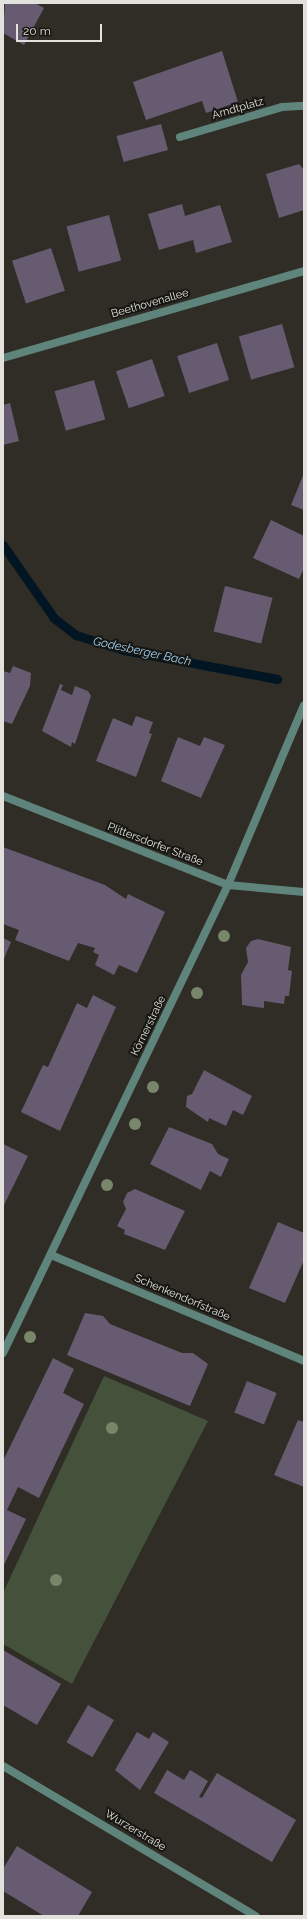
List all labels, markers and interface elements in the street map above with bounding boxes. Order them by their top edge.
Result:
scale bar [18,16,104,42]
text: 20 m [23,24,51,38]
street label: Arndtplatz [211,95,265,123]
street label: Beethovenallee [110,287,190,321]
water label: Godesberger Bach [91,635,193,669]
street label: Plittersdorfer Straße [105,821,205,869]
street label: Körnerstraße [129,994,169,1058]
street label: Schenkendorfstraße [132,1272,232,1324]
street label: Wurzerstraße [102,1808,168,1854]

